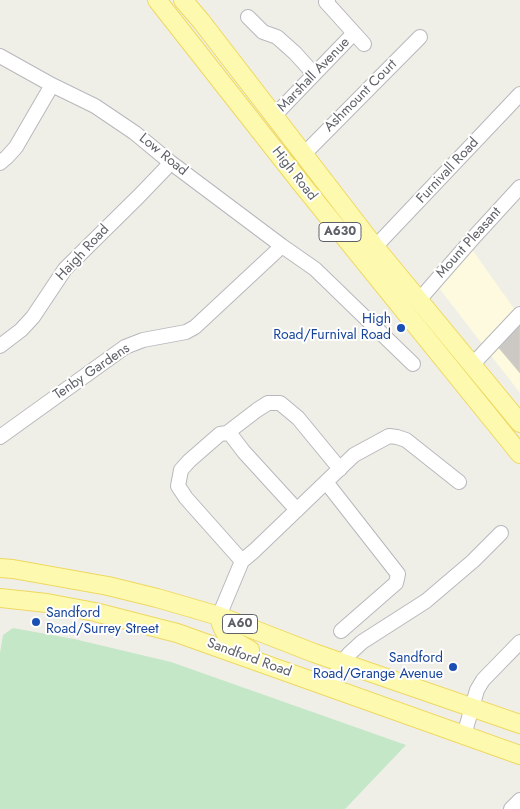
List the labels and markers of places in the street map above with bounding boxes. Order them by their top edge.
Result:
place label: High Road/Furnival Road [273,312,391,344]
marker: High Road/Furnival Road [395,322,407,334]
place label: Sandford Road/Surrey Street [46,606,159,638]
marker: Sandford Road/Surrey Street [30,616,42,628]
place label: Sandford Road/Grange Avenue [313,651,443,684]
marker: Sandford Road/Grange Avenue [447,661,459,673]

